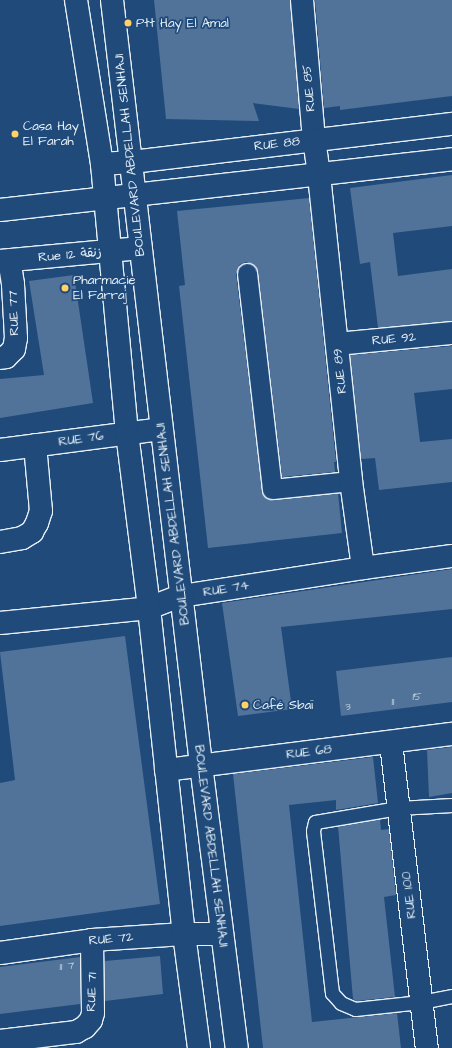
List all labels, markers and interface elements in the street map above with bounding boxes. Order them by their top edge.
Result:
place label: Ptt Hay El Amal [136,15,229,31]
marker: Ptt Hay El Amal [123,18,133,28]
street label: BOULEVARD ABDELLAH SENHAJI [112,53,148,257]
street label: RUE 85 [299,64,319,112]
place label: Casa Hay El Farah [23,119,79,150]
marker: Casa Hay El Farah [10,129,20,139]
street label: RUE 88 [253,133,301,155]
street label: Rue 12 زنقة [38,244,102,266]
place label: Pharmacie El Farraj [73,273,135,304]
marker: Pharmacie El Farraj [60,283,70,293]
street label: RUE 77 [5,290,23,336]
street label: RUE 92 [371,329,417,349]
street label: RUE 89 [330,348,350,394]
street label: BOULEVARD ABDELLAH SENHAJI [153,422,193,626]
street label: RUE 76 [57,428,105,450]
street label: RUE 74 [202,578,250,600]
house number: 15 [412,690,422,704]
house number: 11 [392,695,394,709]
place label: Café Sbaï [253,697,313,713]
marker: Café Sbaï [240,700,250,710]
house number: 3 [345,700,351,714]
street label: RUE 68 [285,741,333,763]
street label: BOULEVARD ABDELLAH SENHAJI [191,744,231,948]
street label: RUE 100 [398,870,420,920]
street label: RUE 72 [88,929,134,949]
house number: 7 [68,959,74,973]
house number: 11 [60,960,62,974]
street label: RUE 71 [84,972,100,1012]

